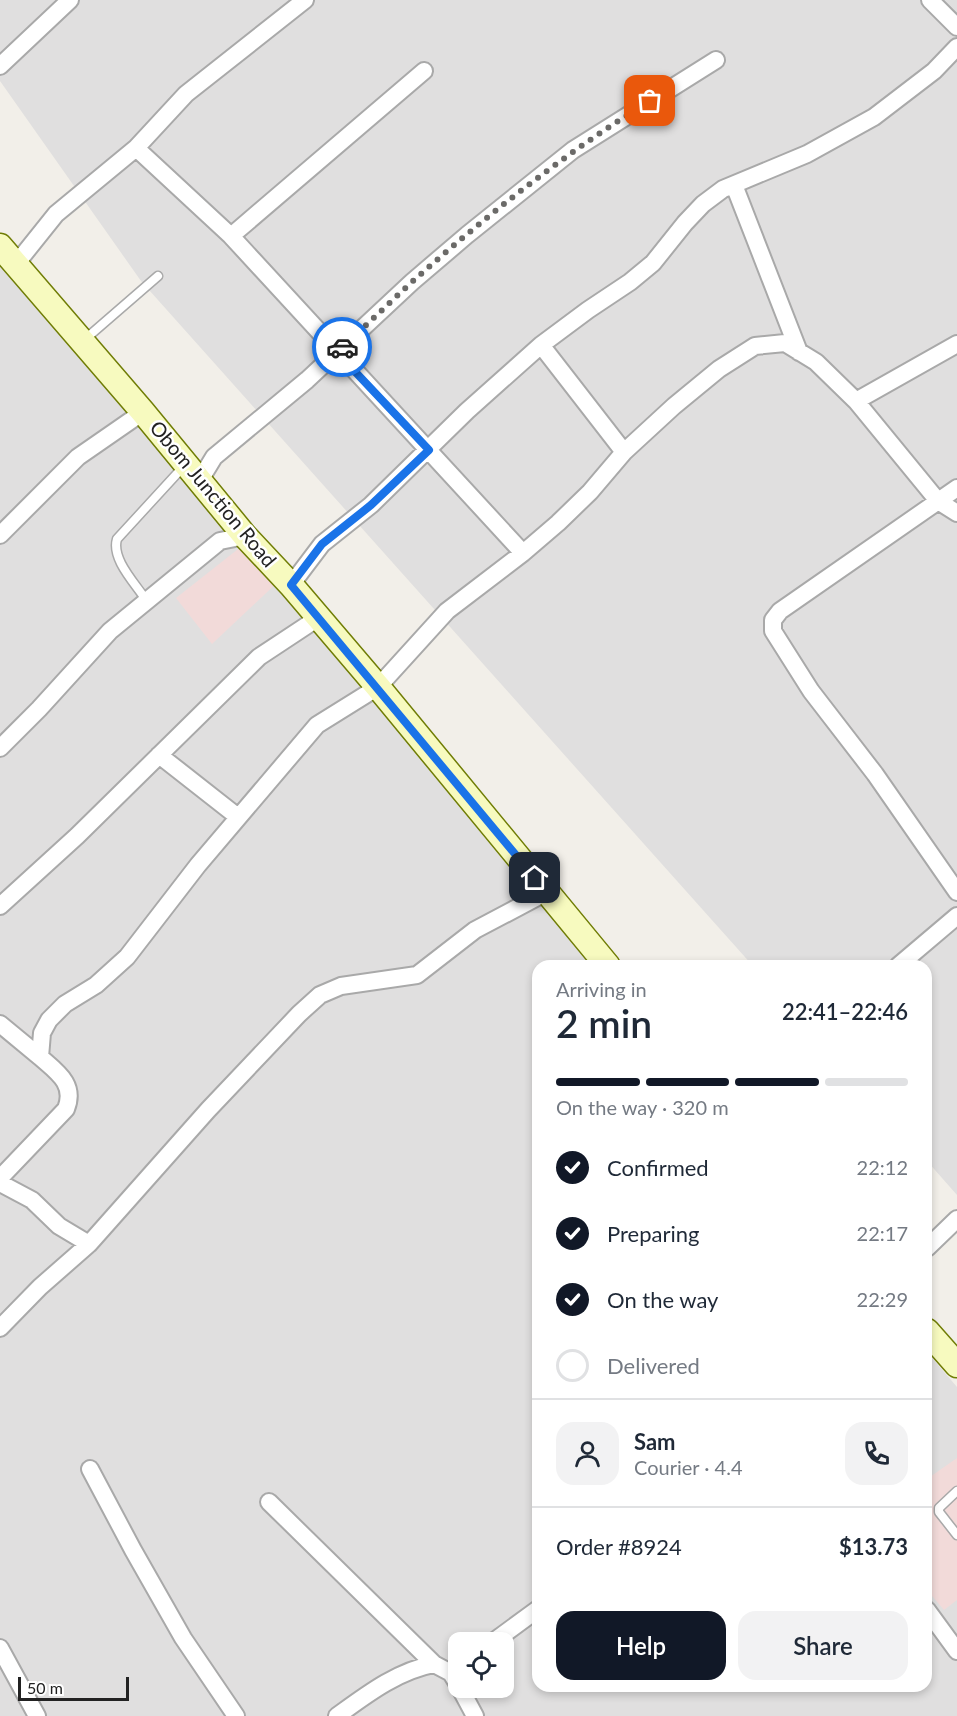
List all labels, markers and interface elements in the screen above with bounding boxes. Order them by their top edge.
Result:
pin [624,75,675,126]
icon: bag [633,84,666,117]
courier [312,317,372,377]
icon: car [326,331,359,364]
street label: Obom Junction Road [146,415,282,571]
pin [509,852,560,903]
icon: home [518,861,551,894]
text: Arriving in [556,977,647,1001]
text: 22:41–22:46 [782,998,908,1025]
text: 2 min [556,1000,652,1046]
text: On the way · 320 m [556,1095,729,1119]
icon: check [556,1151,589,1184]
text: Confirmed [607,1154,709,1181]
text: 22:12 [857,1155,908,1179]
icon: check [556,1217,589,1250]
text: Preparing [607,1220,699,1247]
text: 22:17 [857,1221,908,1245]
icon: check [556,1283,589,1316]
text: On the way [607,1286,718,1313]
text: 22:29 [857,1287,908,1311]
text: Delivered [607,1352,700,1379]
button: person [556,1422,619,1485]
button: phone [845,1422,908,1485]
text: Sam [634,1428,676,1455]
text: Courier · 4.4 [634,1455,743,1479]
text: Order #8924 [556,1533,682,1560]
text: $13.73 [839,1533,908,1560]
button: Help [556,1611,726,1680]
button: Share [738,1611,908,1680]
map controls [448,1632,514,1698]
button: locate [448,1632,514,1698]
scale bar [18,1674,129,1702]
text: 50 m [27,1678,63,1697]

